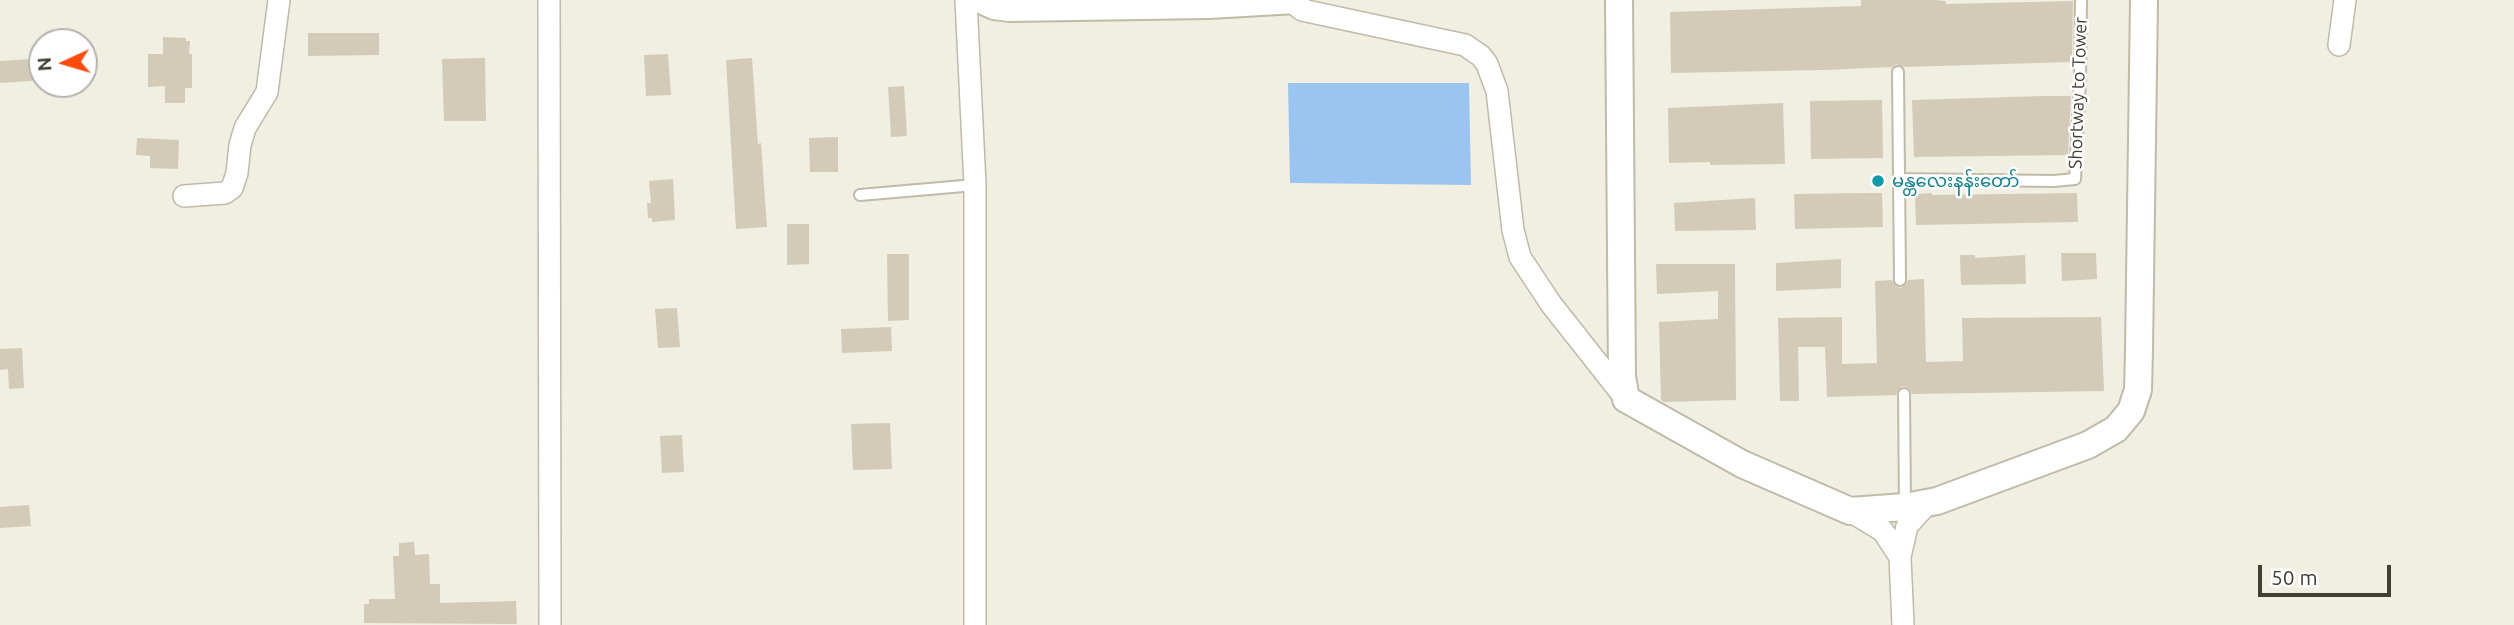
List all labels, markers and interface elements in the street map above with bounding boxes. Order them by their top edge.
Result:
street label: Shortway to Tower [2065,17,2091,169]
north arrow [28,28,98,98]
text: N [33,56,56,72]
place label: မန္တလေးနန်းတော် [1892,170,2019,192]
marker: မန္တလေးနန်းတော် [1870,173,1886,189]
scale bar [2262,552,2395,596]
text: 50 m [2271,565,2318,589]

